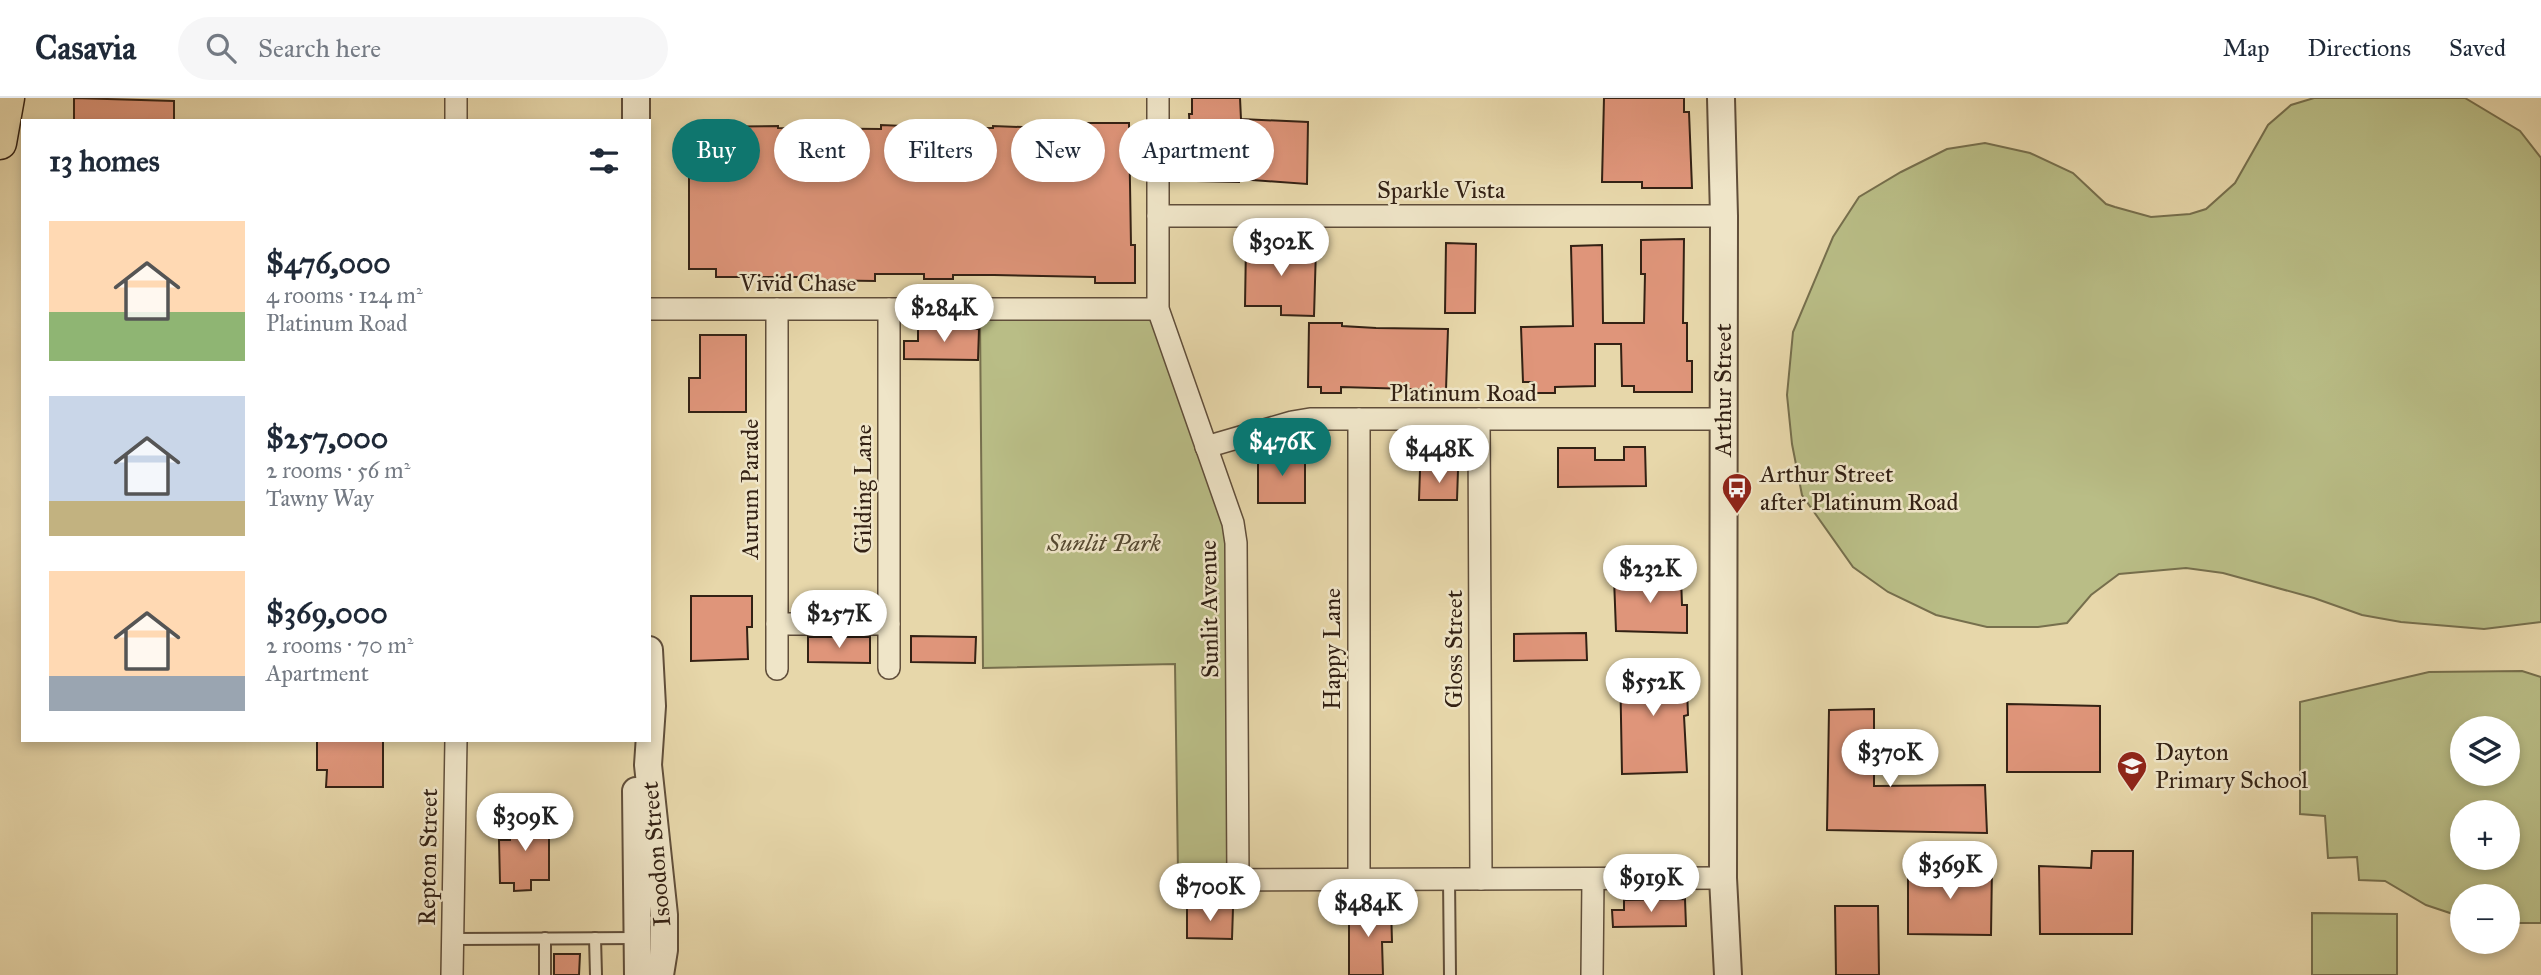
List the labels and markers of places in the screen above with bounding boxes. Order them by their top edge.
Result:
pin: $302K [1232,218,1330,278]
pin: $284K [895,285,993,344]
pin: $476K [1233,418,1331,478]
pin: $448K [1390,426,1488,485]
place label: Arthur Street after Platinum Road [1759,459,1958,517]
bus stop icon: Arthur Street after Platinum Road [1720,471,1754,515]
pin: $232K [1601,546,1699,605]
pin: $257K [790,590,888,650]
pin: $552K [1604,658,1702,718]
pin: $370K [1841,730,1939,789]
place label: Dayton Primary School [2155,737,2309,795]
school or university icon: Dayton Primary School [2115,749,2149,793]
pin: $309K [476,794,574,853]
pin: $369K [1901,842,1999,901]
pin: $919K [1602,854,1700,914]
pin: $700K [1161,864,1259,923]
pin: $484K [1319,880,1417,939]

